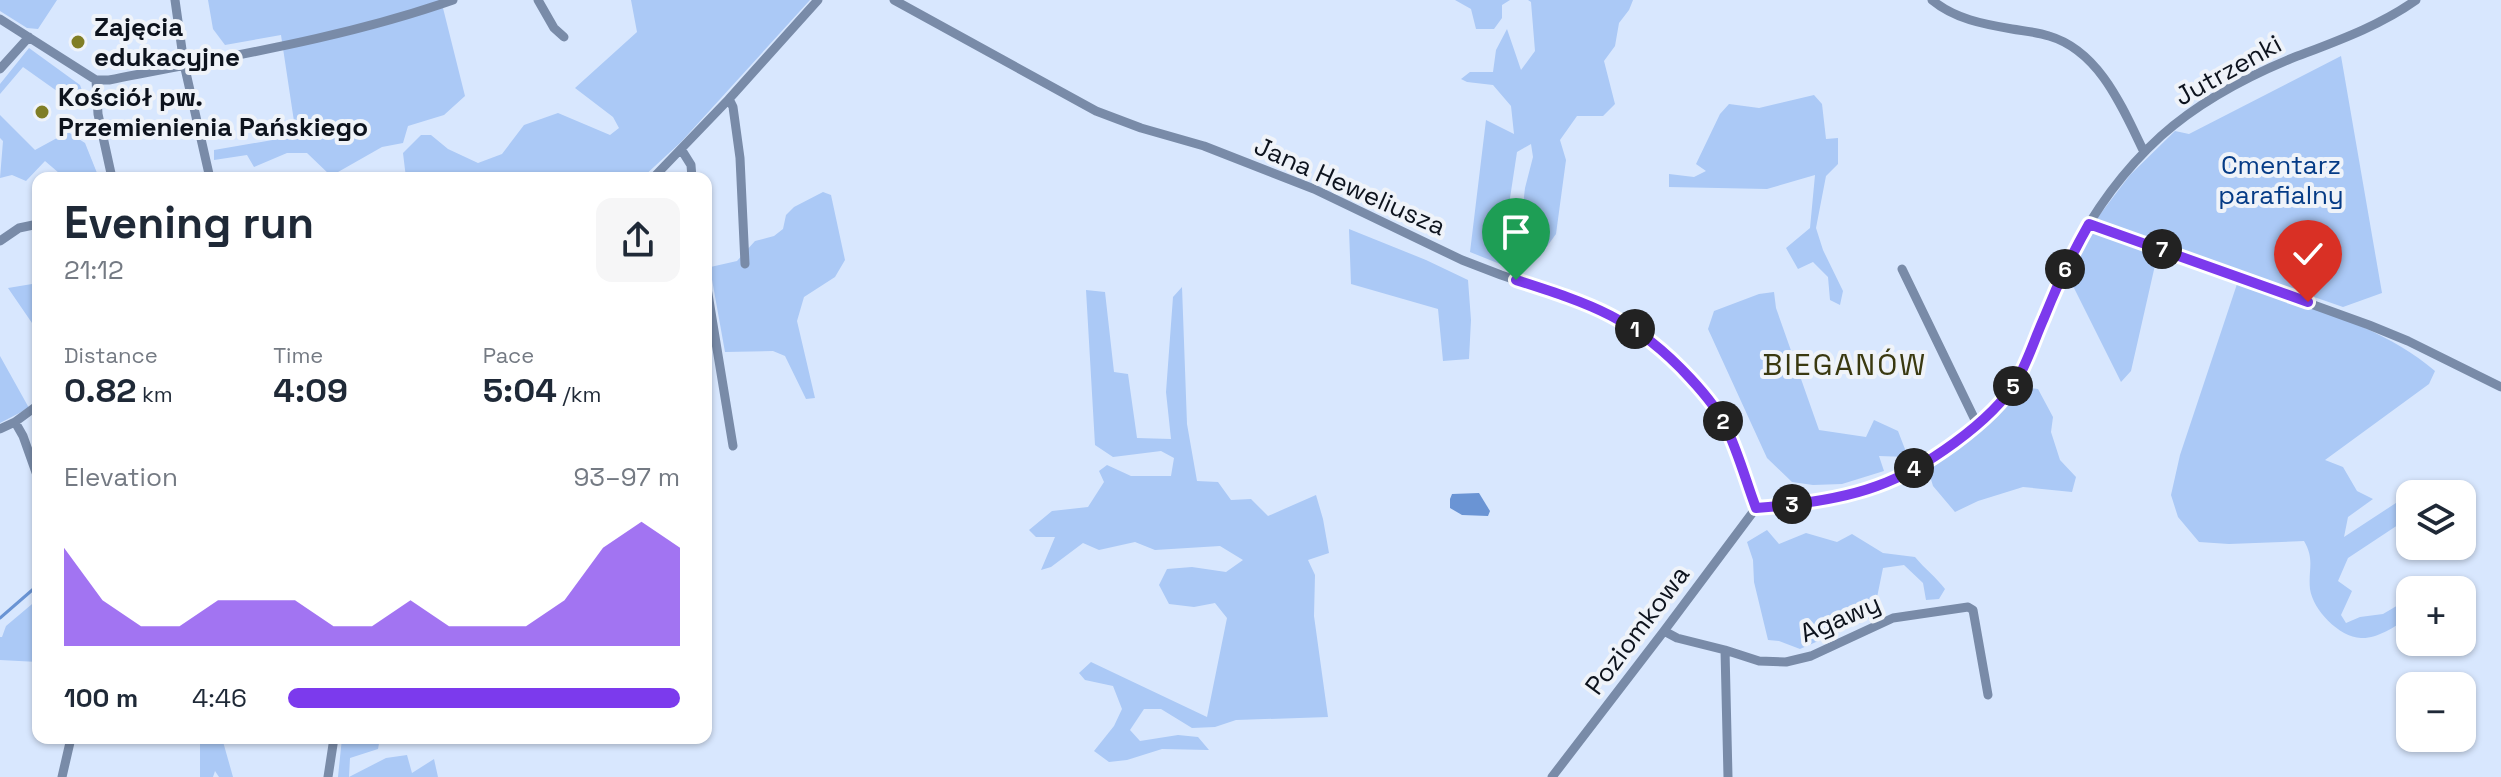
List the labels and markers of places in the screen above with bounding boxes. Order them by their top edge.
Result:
place label: Zajęcia edukacyjne [94,10,240,74]
marker: Zajęcia edukacyjne [69,33,87,51]
place label: Kościół pw. Przemienienia Pańskiego [58,80,368,144]
marker: Kościół pw. Przemienienia Pańskiego [33,103,51,121]
pin [1482,198,1550,280]
pin [2274,220,2342,302]
pin: 7 [2142,229,2182,269]
pin: 6 [2045,249,2085,289]
pin: 1 [1615,309,1655,349]
pin: 5 [1993,366,2033,406]
pin: 2 [1703,401,1743,441]
pin: 4 [1894,448,1934,488]
pin: 3 [1772,484,1812,524]

